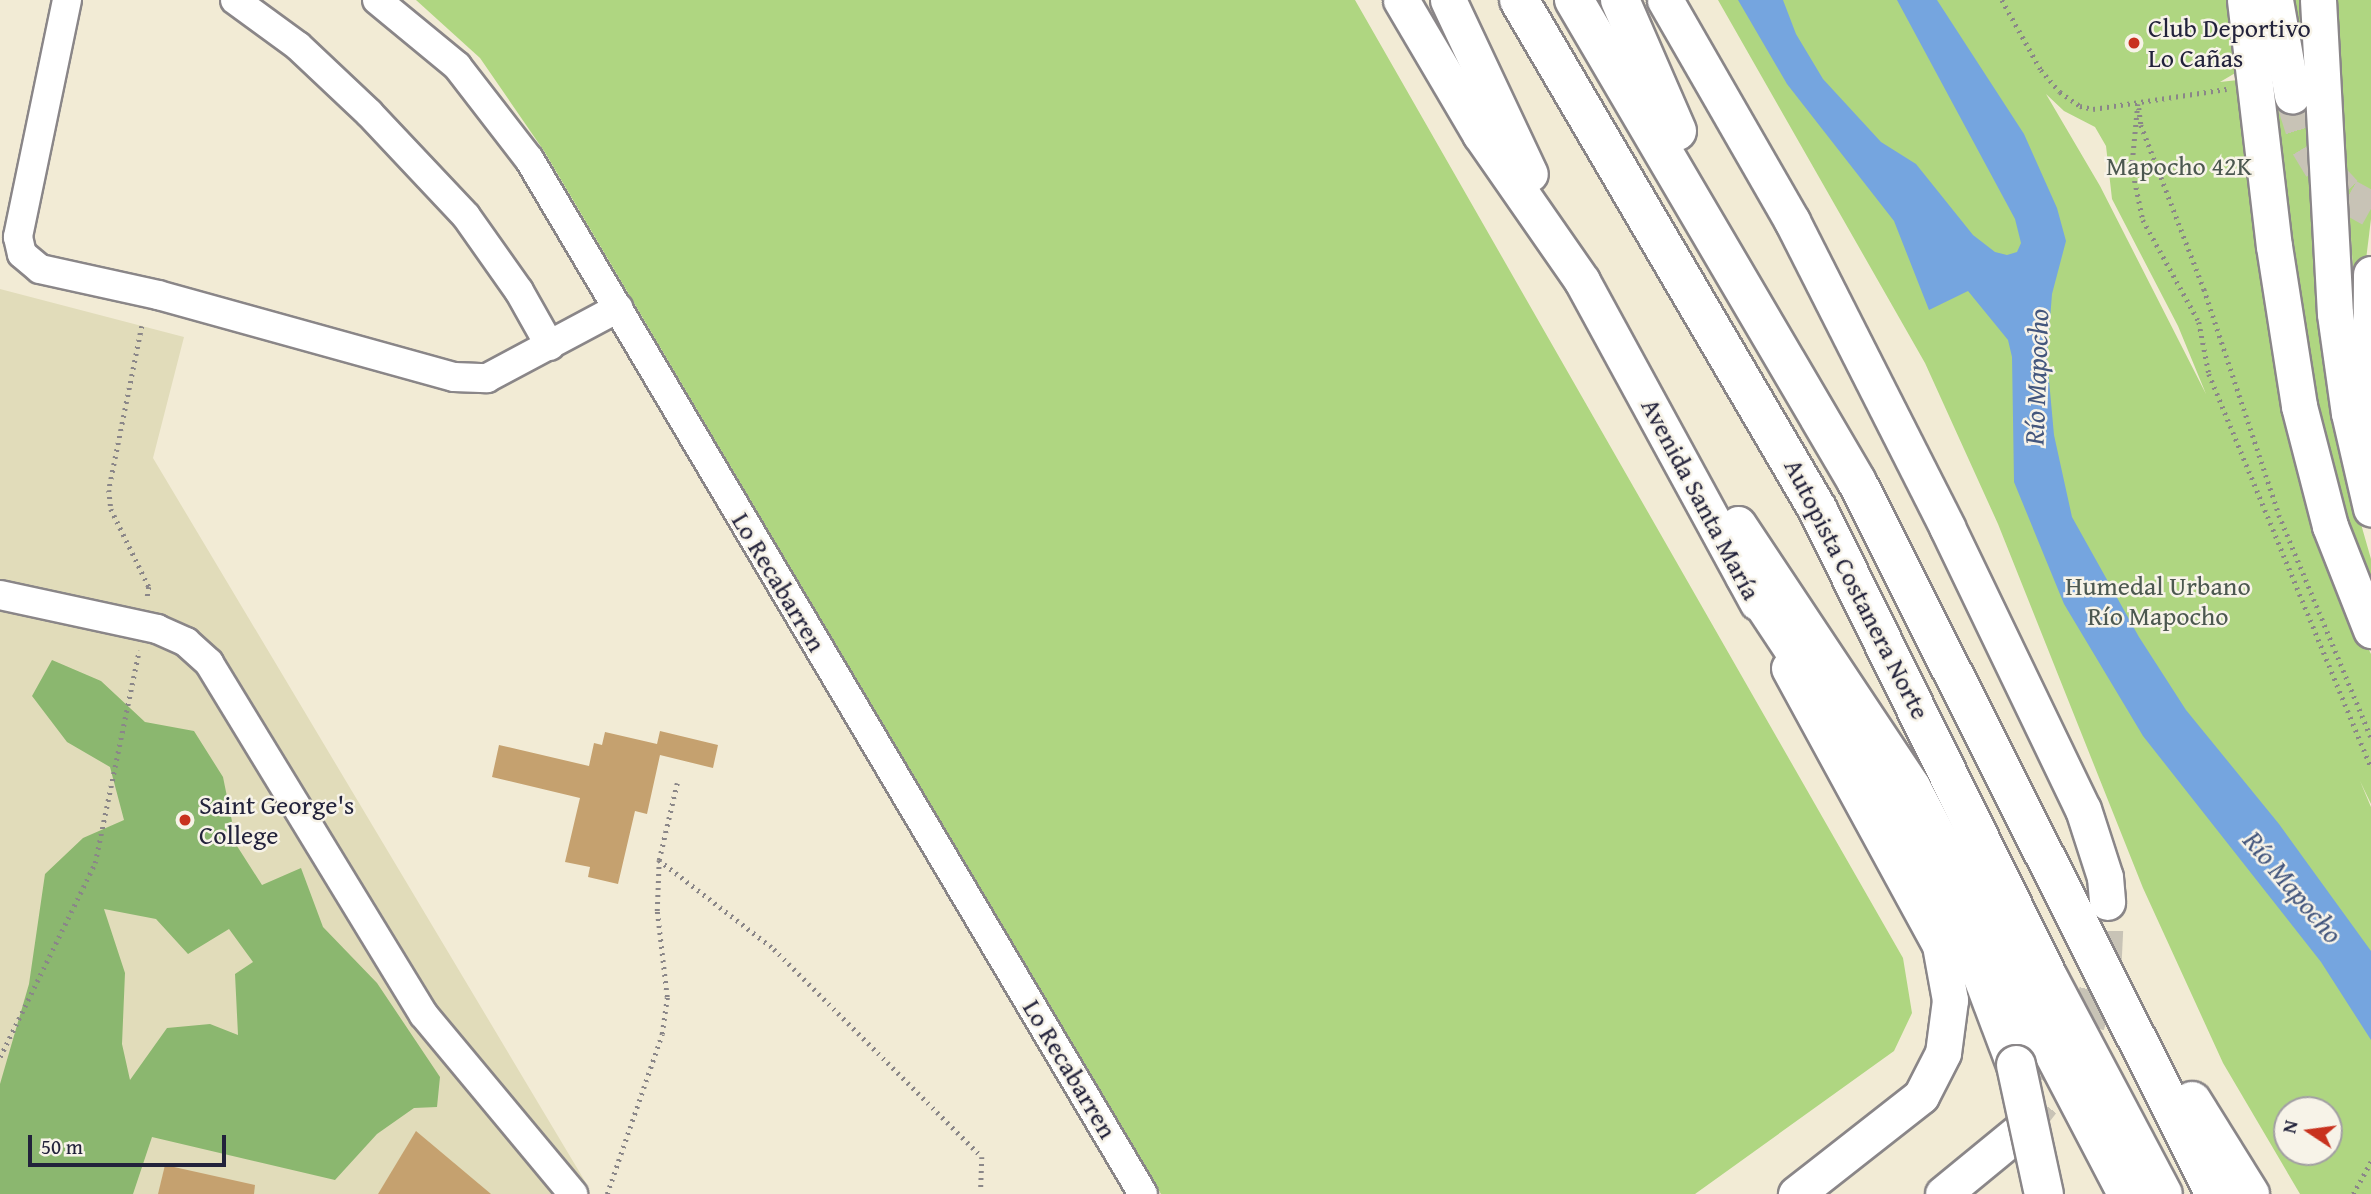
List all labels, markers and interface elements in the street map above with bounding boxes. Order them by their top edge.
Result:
place label: Club Deportivo Lo Cañas [2148,12,2311,74]
marker: Club Deportivo Lo Cañas [2126,35,2142,51]
park label: Mapocho 42K [2106,150,2252,182]
water label: Río Mapocho [2017,308,2055,446]
street label: Avenida Santa María [1635,393,1767,605]
street label: Autopista Costanera Norte [1778,454,1936,724]
street label: Lo Recabarren [725,507,833,657]
park label: Humedal Urbano Río Mapocho [2065,570,2251,632]
place label: Saint George's College [199,789,354,850]
marker: Saint George's College [177,812,193,828]
water label: Río Mapocho [2236,824,2350,950]
street label: Lo Recabarren [1016,994,1124,1144]
north arrow [2273,1096,2343,1166]
text: N [2274,1117,2305,1136]
scale bar [32,1120,229,1164]
text: 50 m [41,1131,83,1162]

